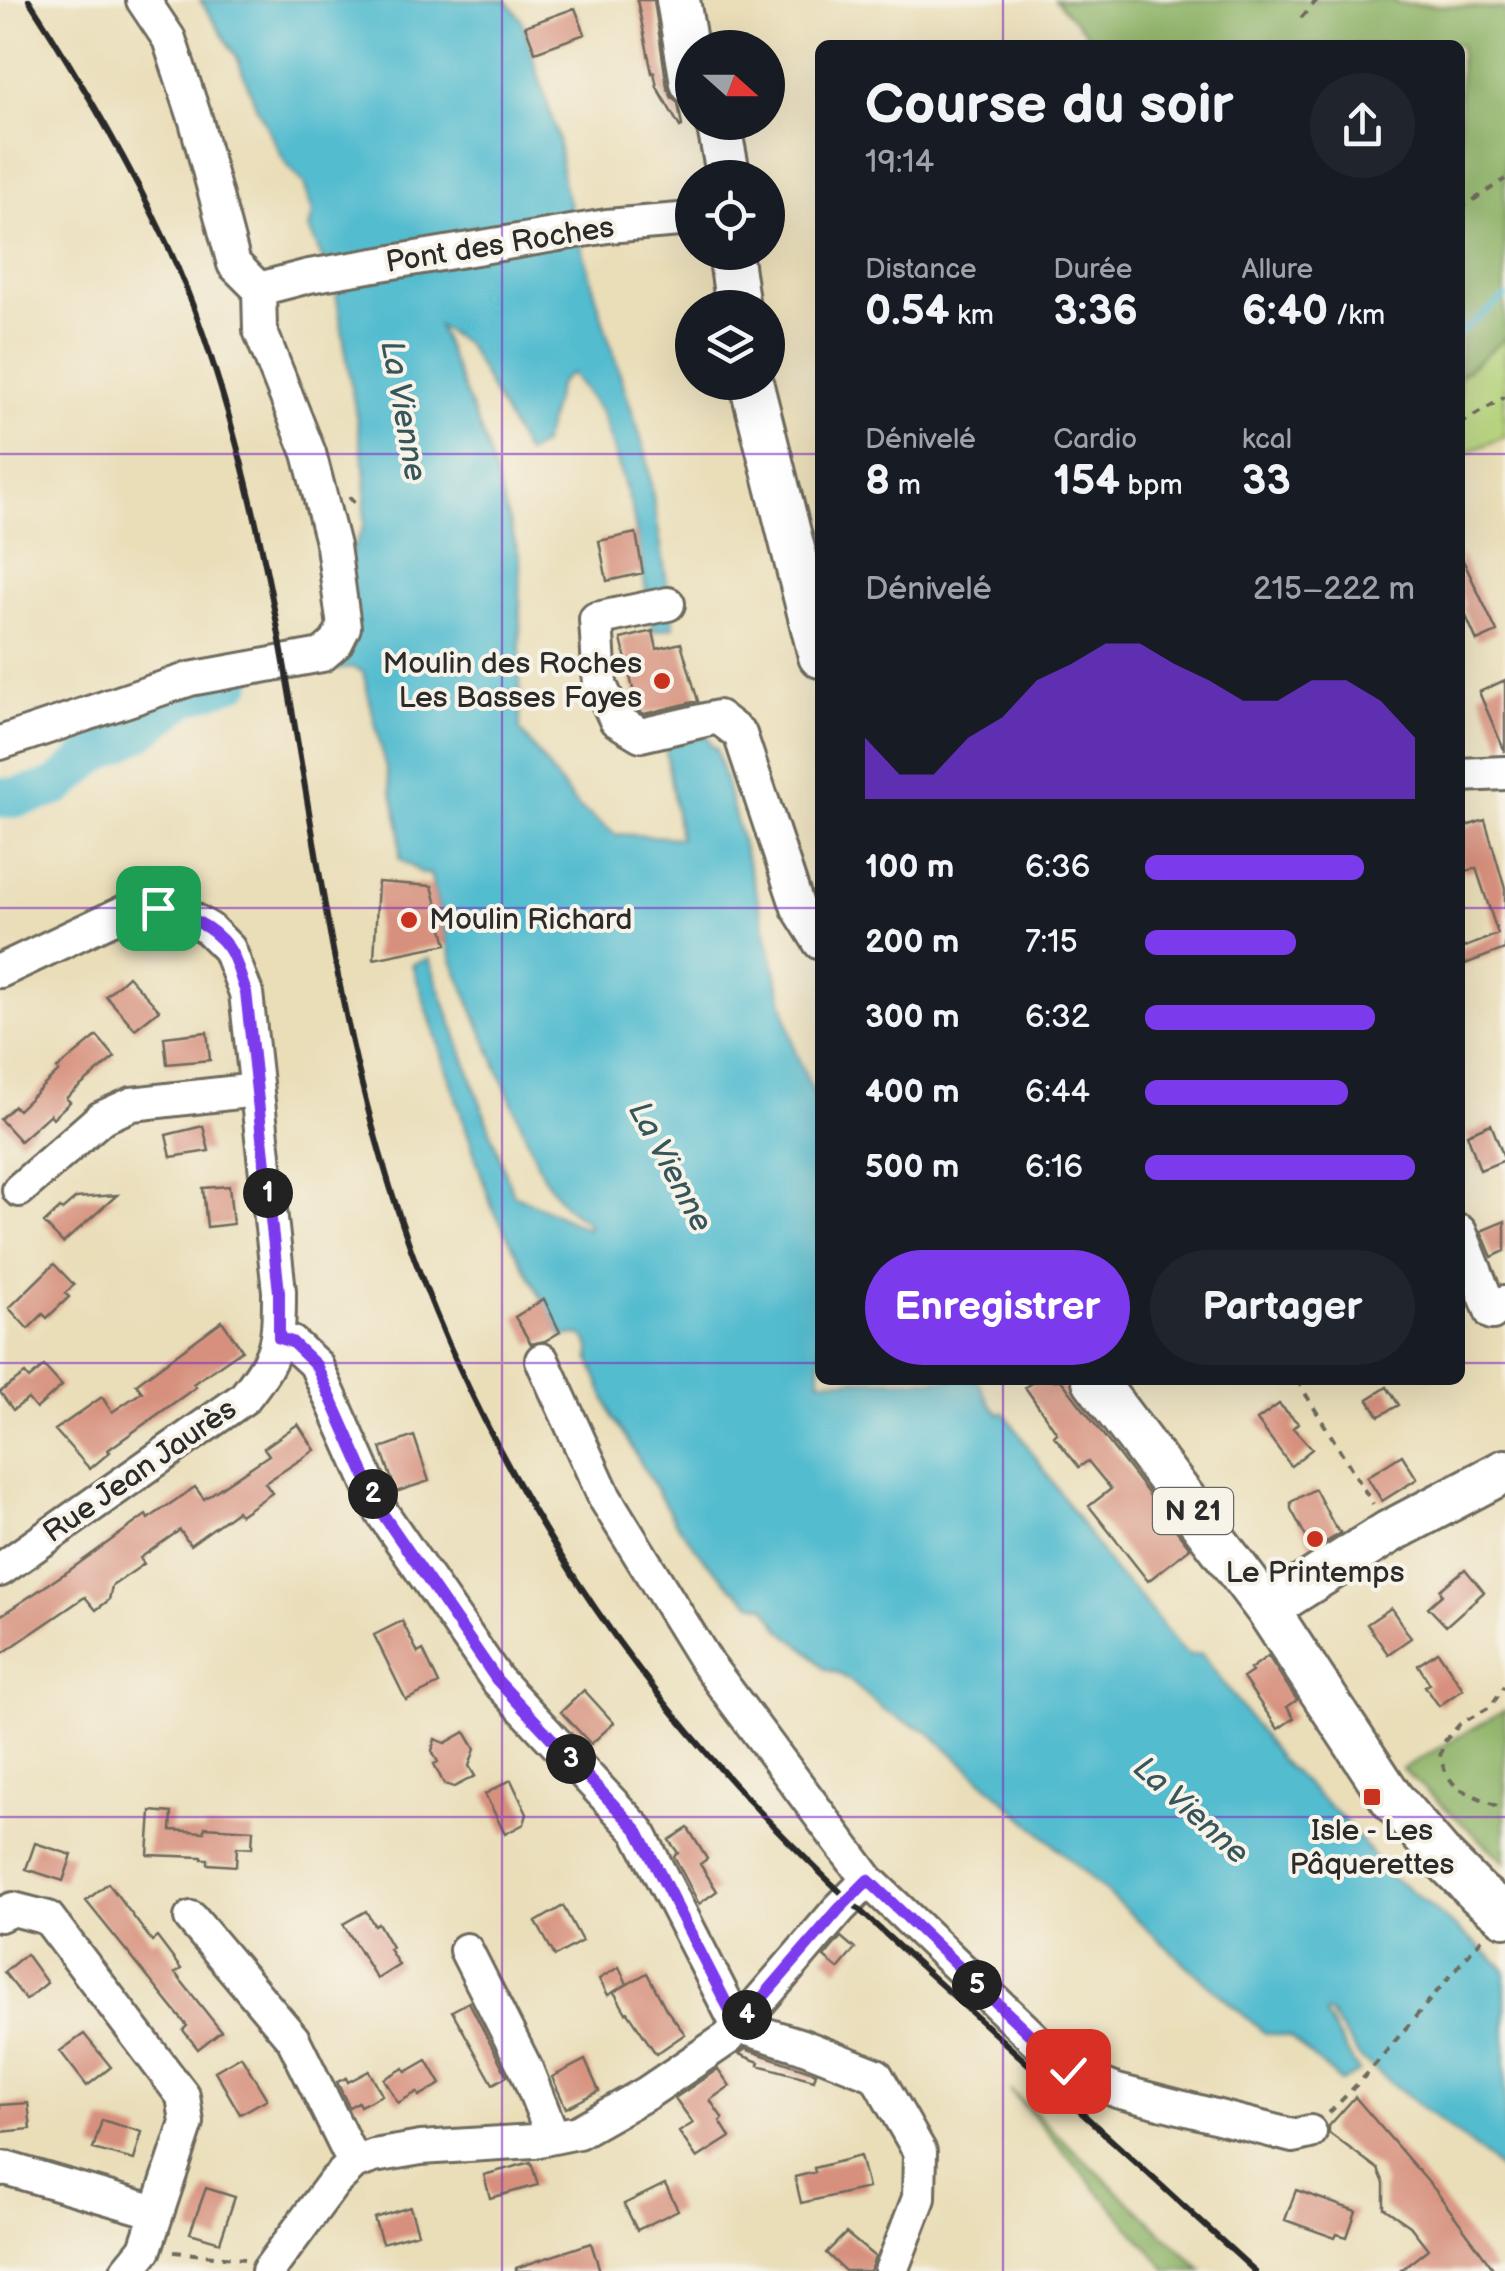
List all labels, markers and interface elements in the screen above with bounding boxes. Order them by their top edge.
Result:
north arrow [675,30,785,140]
map controls [675,30,785,400]
text: Course du soir [865,72,1233,139]
button: share [1310,73,1415,178]
text: 19:14 [865,143,934,182]
button: locate [675,160,785,270]
street label: Pont des Roches [383,209,617,281]
text: Distance [865,253,977,286]
text: Durée [1053,253,1132,286]
text: Allure [1242,253,1313,286]
text: 0.54 [865,286,949,337]
text: 3:36 [1053,286,1138,337]
text: 6:40 [1242,286,1328,337]
button: layers [675,290,785,400]
text: km [949,299,994,332]
text: /km [1328,299,1385,332]
water label: La Vienne [371,338,435,484]
text: Dénivelé [865,423,976,456]
text: Cardio [1053,423,1137,456]
text: kcal [1242,423,1292,456]
text: 8 [865,456,890,507]
text: 154 [1053,456,1120,507]
text: 33 [1242,456,1291,507]
text: m [890,469,921,502]
text: bpm [1120,469,1183,502]
text: Dénivelé [865,570,992,609]
text: 215–222 m [1253,570,1415,609]
place label: Moulin des Roches Les Basses Fayes [382,646,642,716]
marker: Moulin des Roches Les Basses Fayes [651,670,673,692]
text: 100 m [865,848,954,887]
text: 6:36 [1025,848,1090,887]
pin [116,866,201,951]
icon: arrive [131,881,186,936]
place label: Moulin Richard [429,902,632,938]
marker: Moulin Richard [398,909,420,931]
text: 200 m [865,923,959,962]
text: 7:15 [1025,923,1078,962]
text: 300 m [865,998,960,1037]
text: 6:32 [1025,998,1090,1037]
text: 400 m [865,1073,960,1112]
text: 6:44 [1025,1073,1090,1112]
water label: La Vienne [619,1095,721,1239]
text: 500 m [865,1148,959,1187]
text: 6:16 [1025,1148,1083,1187]
pin: 1 [243,1168,293,1218]
text: 1 [262,1176,274,1209]
button: Enregistrer [865,1250,1130,1365]
button: Partager [1150,1250,1415,1365]
street label: Rue Jean Jaurès [36,1391,244,1551]
pin: 2 [348,1469,398,1519]
text: 2 [365,1477,381,1510]
road number: N 21 [1153,1488,1233,1534]
marker: Le Printemps [1304,1528,1326,1550]
place label: Le Printemps [1225,1555,1405,1591]
pin: 3 [546,1734,596,1784]
text: 3 [563,1742,579,1775]
water label: La Vienne [1125,1749,1257,1873]
marker: Isle - Les Pâquerettes [1361,1786,1383,1808]
place label: Isle - Les Pâquerettes [1290,1813,1455,1883]
pin: 5 [952,1960,1002,2010]
text: 5 [969,1968,985,2001]
pin: 4 [722,1990,772,2040]
text: 4 [739,1998,755,2031]
pin [1026,2029,1111,2114]
icon: check [1041,2044,1096,2099]

